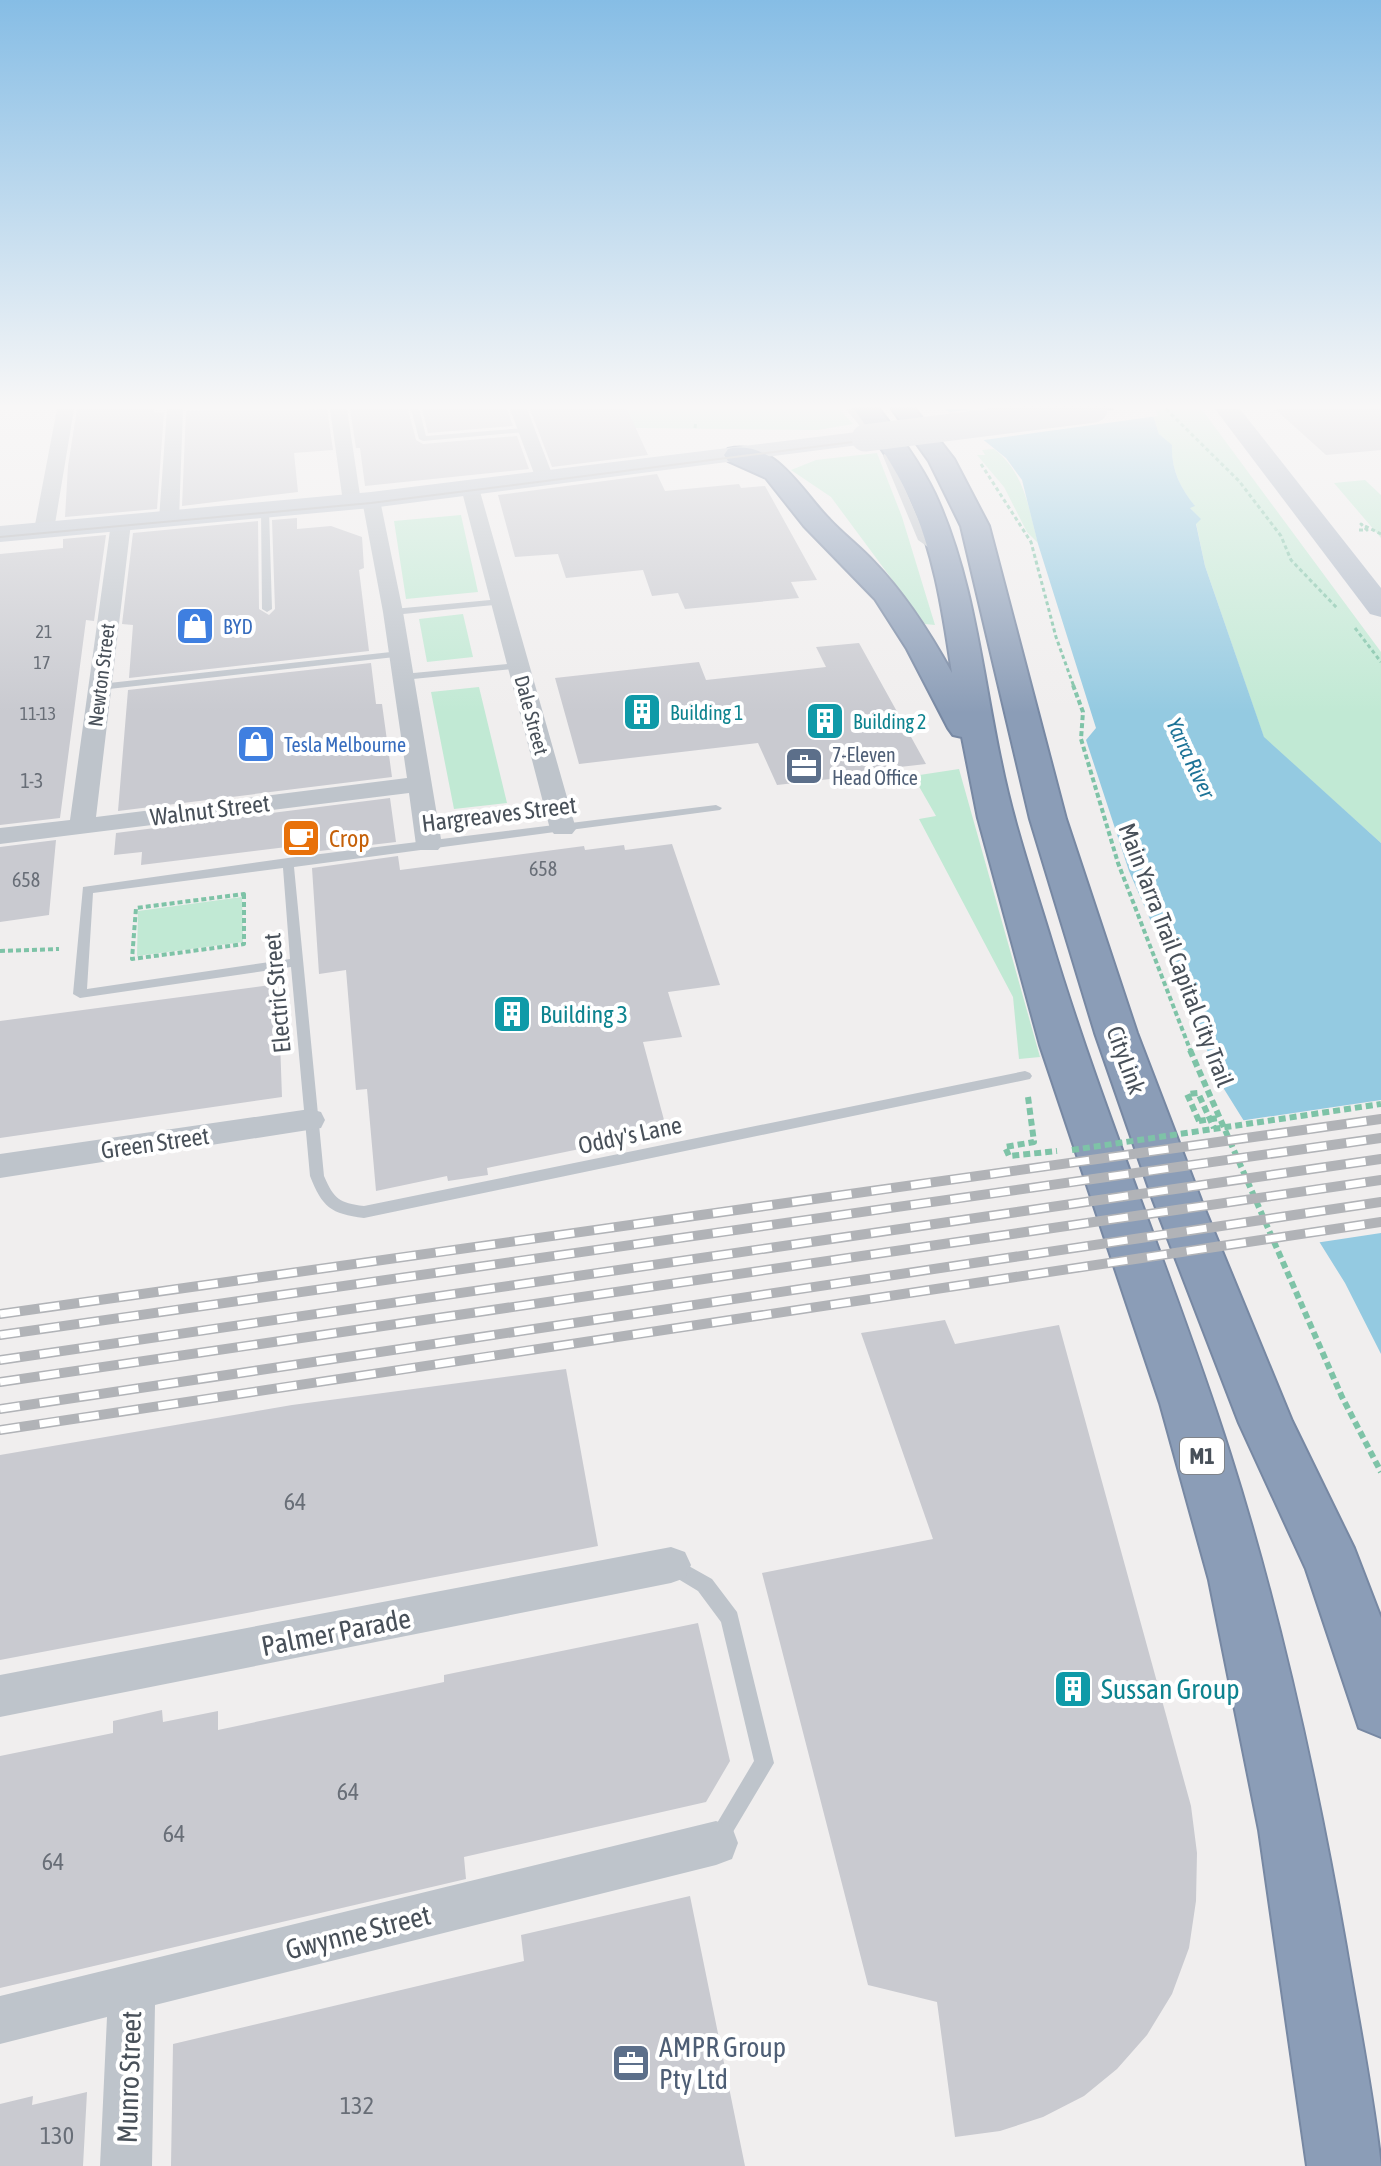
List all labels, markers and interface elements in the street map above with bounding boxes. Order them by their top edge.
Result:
shop icon: BYD [174,605,216,647]
place label: BYD [223,615,253,638]
house number: 21 [36,621,52,642]
street label: Newton Street [83,622,119,728]
house number: 17 [34,652,50,673]
street label: Dale Street [510,673,554,757]
building icon: Building 1 [621,691,663,733]
building icon: Building 2 [804,700,846,742]
place label: Building 1 [670,701,743,724]
house number: 11-13 [20,703,56,724]
place label: Building 2 [853,710,926,733]
water label: Yarra River [1161,714,1222,804]
shop icon: Tesla Melbourne [235,723,277,765]
place label: Tesla Melbourne [284,733,406,756]
place label: 7-Eleven Head Office [832,743,918,789]
office icon: 7-Eleven Head Office [783,745,825,787]
house number: 1-3 [21,769,43,792]
street label: Walnut Street [149,789,271,831]
street label: Hargreaves Street [420,791,578,837]
cafe icon: Crop [280,817,322,859]
street label: Main Yarra Trail Capital City Trail [1113,819,1239,1091]
place label: Crop [329,825,370,852]
house number: 658 [529,857,557,880]
house number: 658 [12,868,40,891]
street label: Electric Street [258,932,296,1054]
building icon: Building 3 [491,993,533,1035]
place label: Building 3 [540,1001,628,1028]
street label: CityLink [1101,1022,1151,1098]
street label: Oddy's Lane [576,1111,684,1159]
street label: Green Street [99,1122,211,1164]
road number: M1 [1180,1438,1224,1474]
house number: 64 [284,1488,306,1515]
street label: Palmer Parade [259,1602,413,1662]
building icon: Sussan Group [1052,1668,1094,1710]
place label: Sussan Group [1101,1673,1240,1705]
house number: 64 [337,1778,359,1805]
house number: 64 [163,1820,185,1847]
house number: 64 [42,1848,64,1875]
street label: Gwynne Street [282,1899,434,1965]
street label: Munro Street [111,2010,147,2144]
place label: AMPR Group Pty Ltd [659,2031,786,2095]
office icon: AMPR Group Pty Ltd [610,2042,652,2084]
house number: 132 [340,2092,374,2119]
house number: 130 [40,2122,74,2149]

